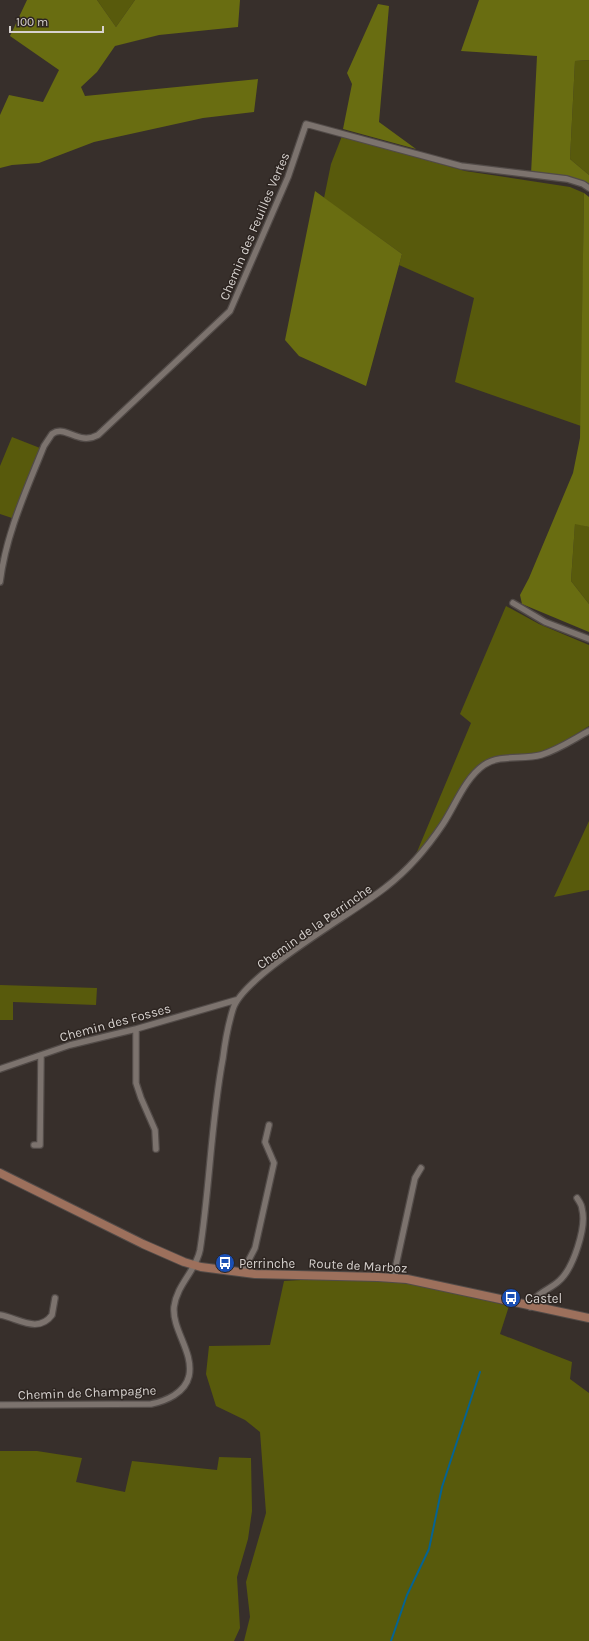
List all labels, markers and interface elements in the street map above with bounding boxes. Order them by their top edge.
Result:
scale bar [10,8,103,34]
text: 100 m [16,15,48,29]
street label: Chemin des Feuilles Vertes [216,150,293,302]
street label: Chemin de la Perrinche [254,881,375,972]
street label: Chemin des Fosses [58,1000,173,1045]
bus stop icon: Perrinche [214,1252,236,1274]
street label: Route de Marboz [308,1255,408,1276]
place label: Perrinche [239,1256,296,1271]
bus stop icon: Castel [500,1287,522,1309]
place label: Castel [525,1291,562,1306]
street label: Chemin de Champagne [17,1383,157,1402]

